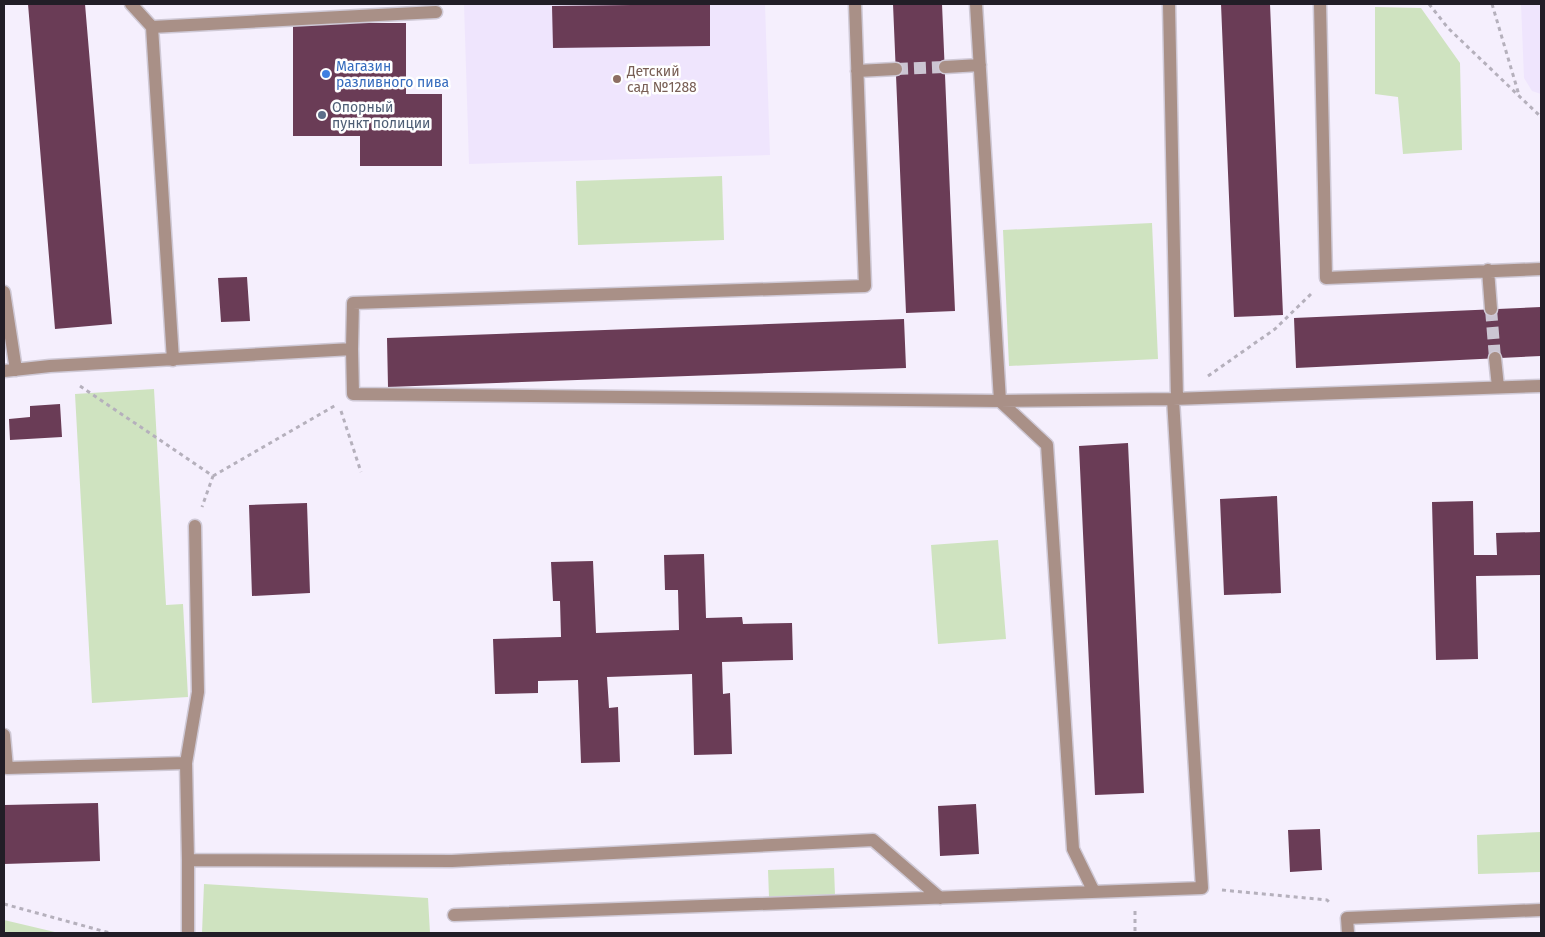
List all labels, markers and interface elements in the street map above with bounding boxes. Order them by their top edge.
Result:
place label: Магазин разливного пива [336,58,449,91]
place label: Детский сад №1288 [626,63,697,96]
marker: Магазин разливного пива [320,68,332,80]
marker: Детский сад №1288 [611,73,623,85]
place label: Опорный пункт полиции [332,99,431,132]
marker: Опорный пункт полиции [316,109,328,121]

